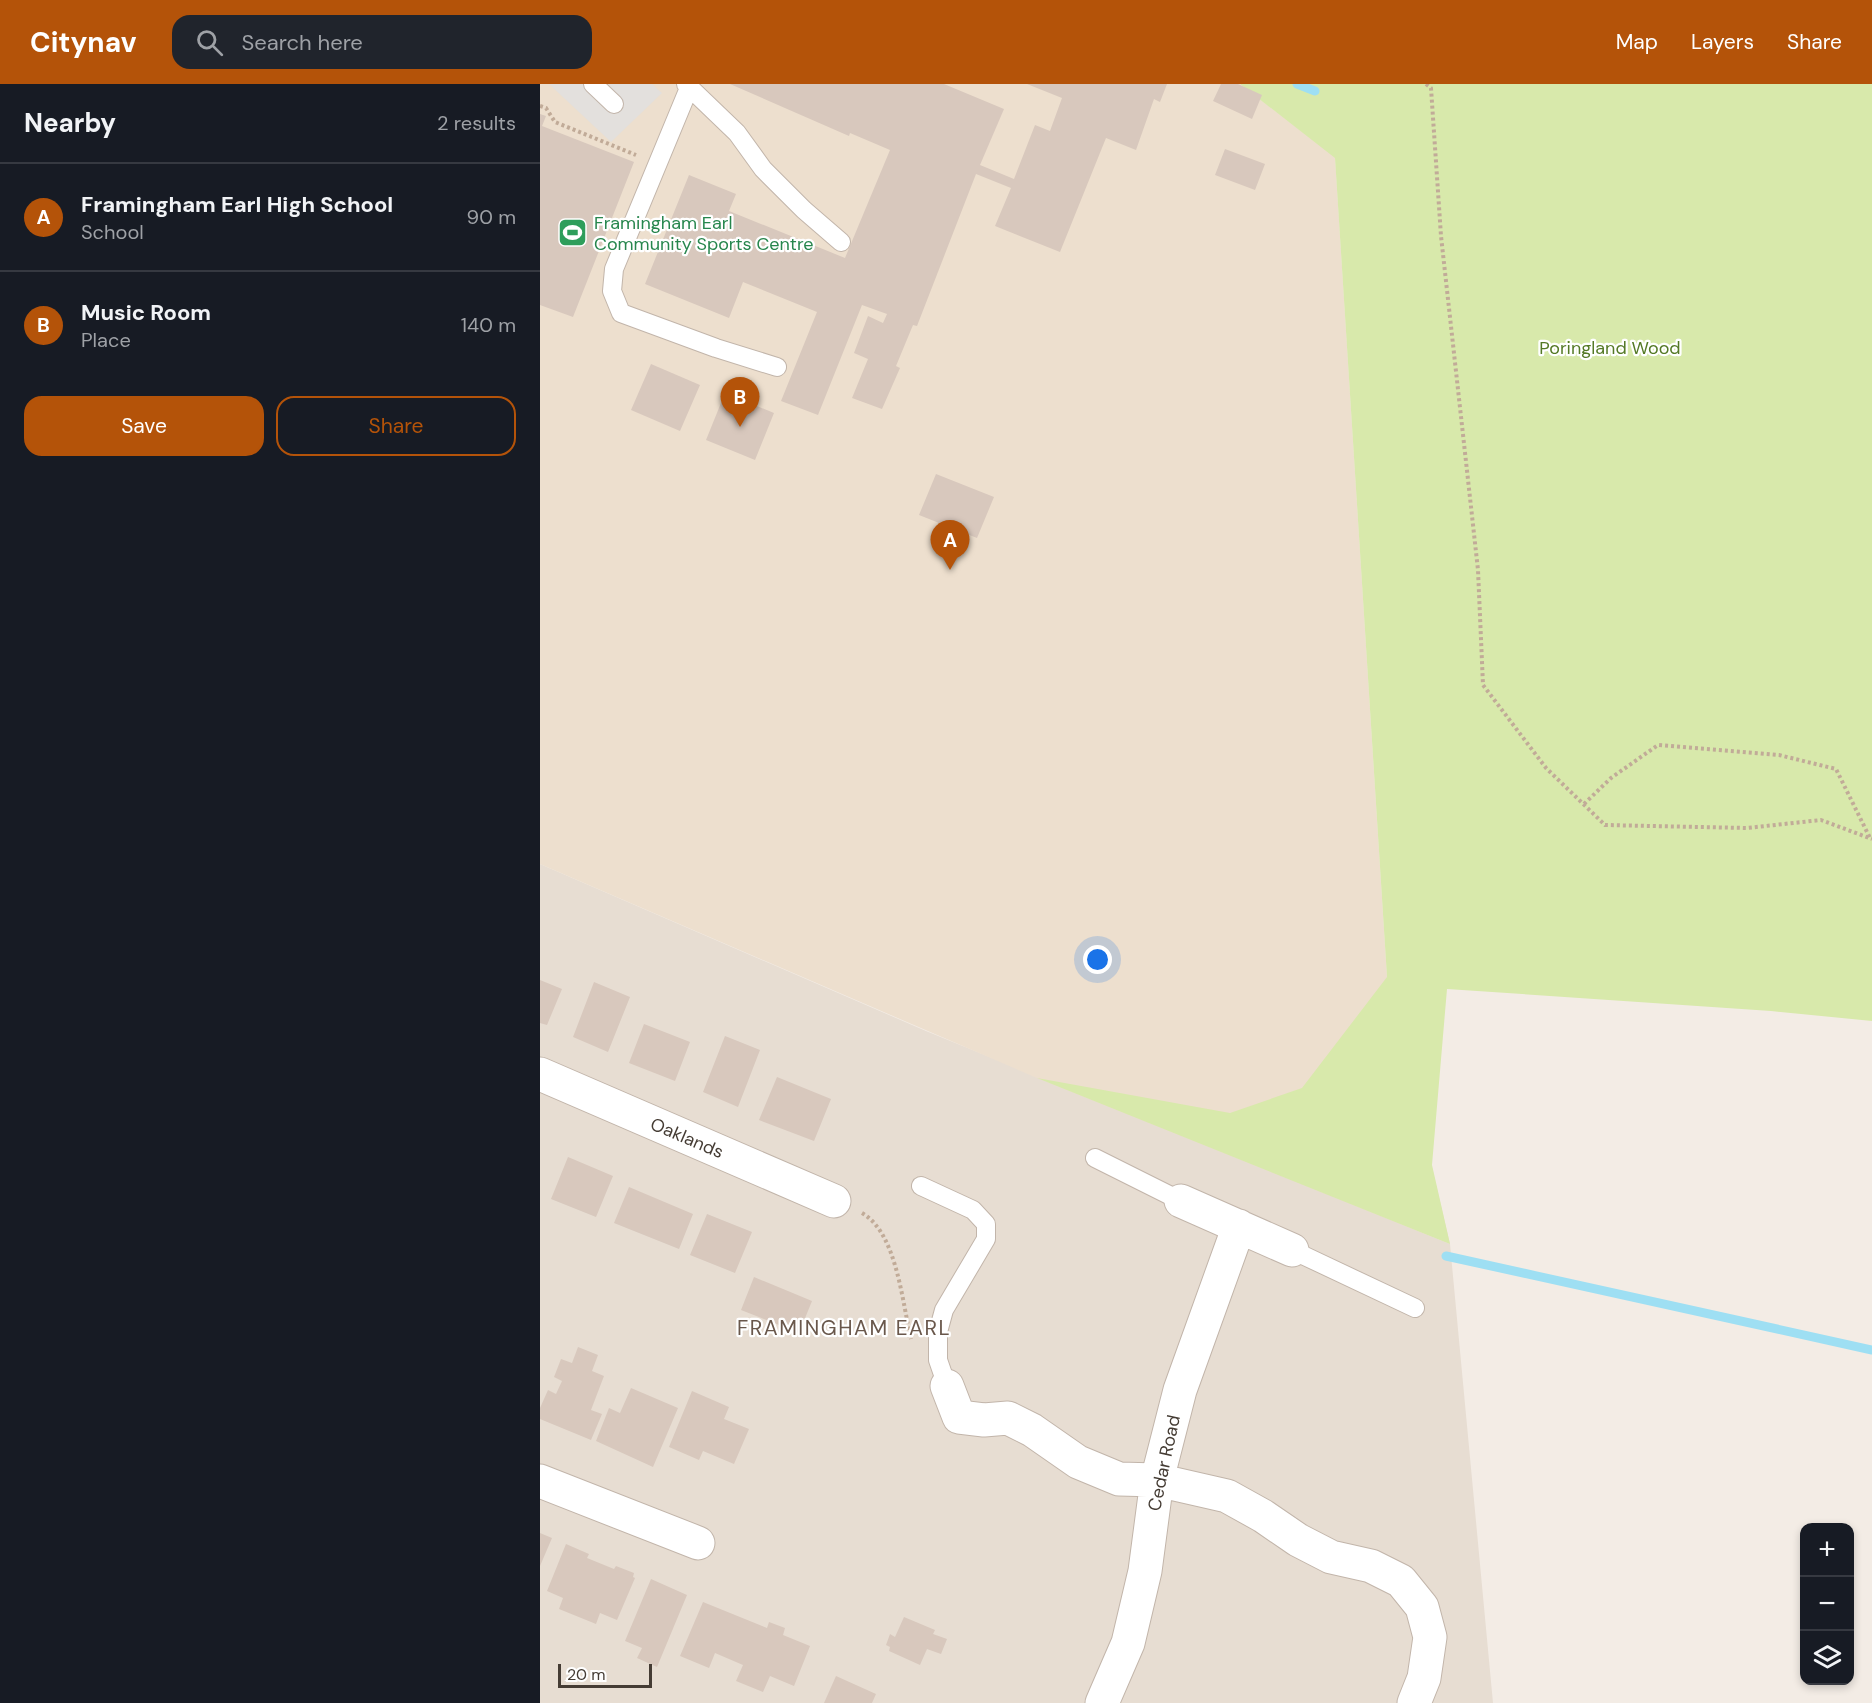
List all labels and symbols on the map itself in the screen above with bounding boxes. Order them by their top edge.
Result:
place label: Framingham Earl Community Sports Centre [594,211,813,256]
sports icon: Framingham Earl Community Sports Centre [557,217,589,249]
park label: Poringland Wood [1539,336,1681,360]
pin: B [720,378,760,427]
pin: A [930,520,970,570]
your location [1083,945,1112,974]
street label: Oaklands [647,1112,727,1164]
district label: FRAMINGHAM EARL [737,1314,951,1342]
street label: Cedar Road [1142,1413,1186,1513]
scale bar [558,1661,652,1688]

